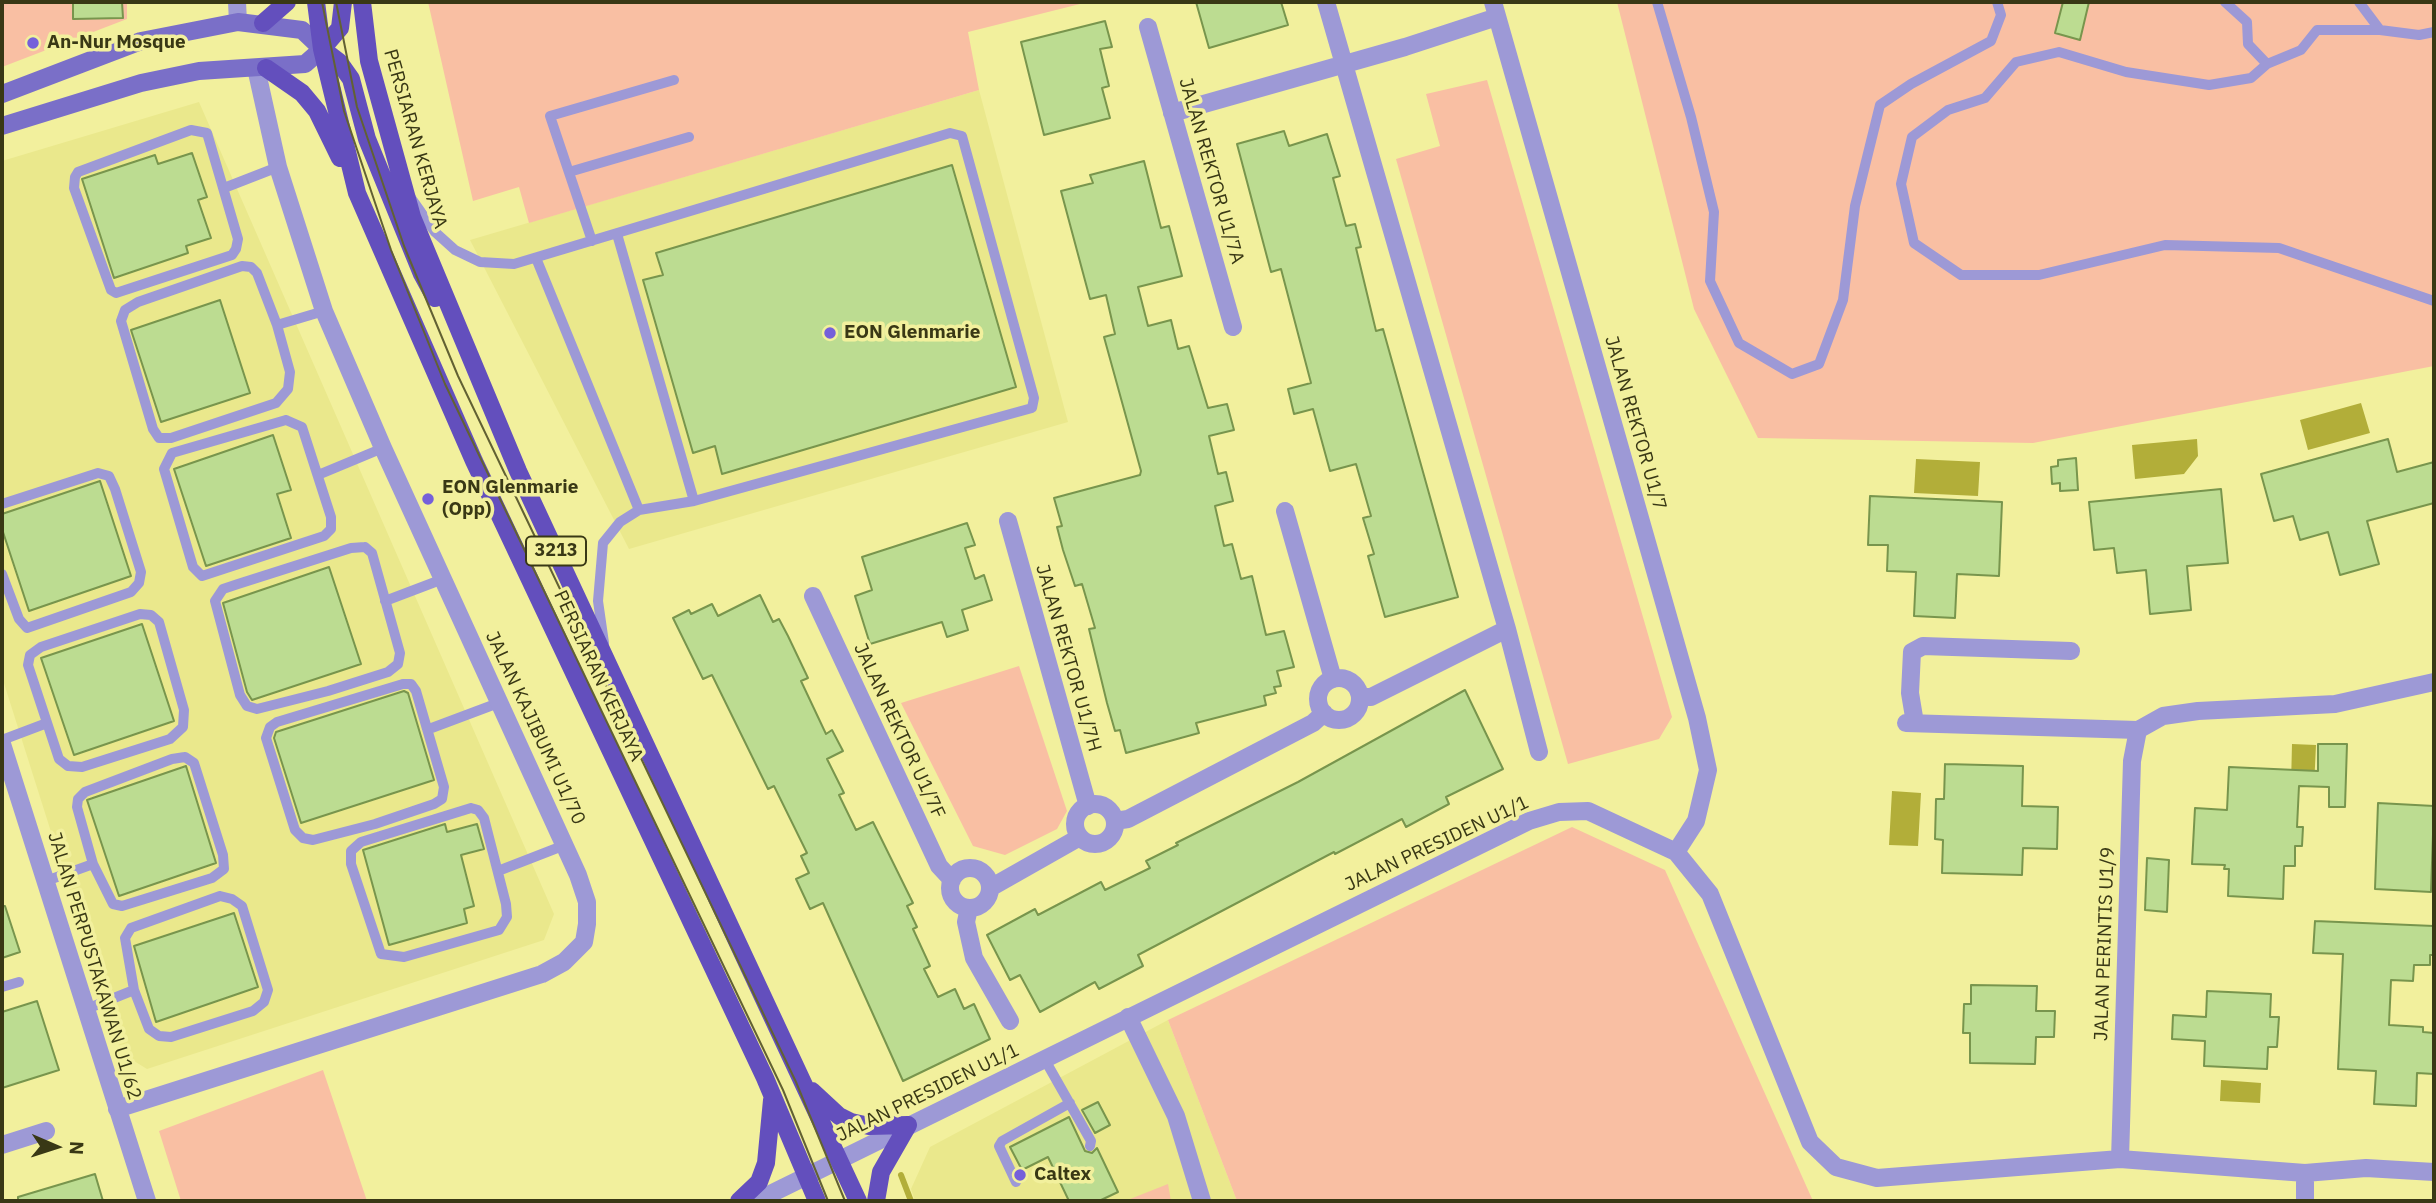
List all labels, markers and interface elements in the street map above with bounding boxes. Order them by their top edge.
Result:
place label: An-Nur Mosque [47,32,186,54]
marker: An-Nur Mosque [25,35,41,51]
street label: PERSIARAN KERJAYA [378,47,452,231]
street label: JALAN REKTOR U1/7A [1174,75,1248,267]
place label: EON Glenmarie [844,322,980,344]
marker: EON Glenmarie [822,325,838,341]
street label: JALAN REKTOR U1/7 [1599,333,1671,513]
place label: EON Glenmarie (Opp) [442,477,578,521]
marker: EON Glenmarie (Opp) [420,491,436,507]
road number: 3213 [526,536,586,566]
street label: JALAN REKTOR U1/7H [1030,562,1106,754]
street label: PERSIARAN KERJAYA [548,587,648,765]
street label: JALAN KAJIBUMI U1/70 [480,628,590,828]
street label: JALAN REKTOR U1/7F [848,640,950,822]
street label: JALAN PRESIDEN U1/1 [1342,791,1532,897]
street label: JALAN PERPUSTAKAWAN U1/62 [42,829,146,1103]
street label: JALAN PERINTIS U1/9 [2090,846,2120,1042]
street label: JALAN PRESIDEN U1/1 [833,1039,1023,1147]
north arrow [21,1112,91,1182]
text: N [65,1141,89,1156]
place label: Caltex [1034,1164,1091,1186]
marker: Caltex [1012,1167,1028,1183]

